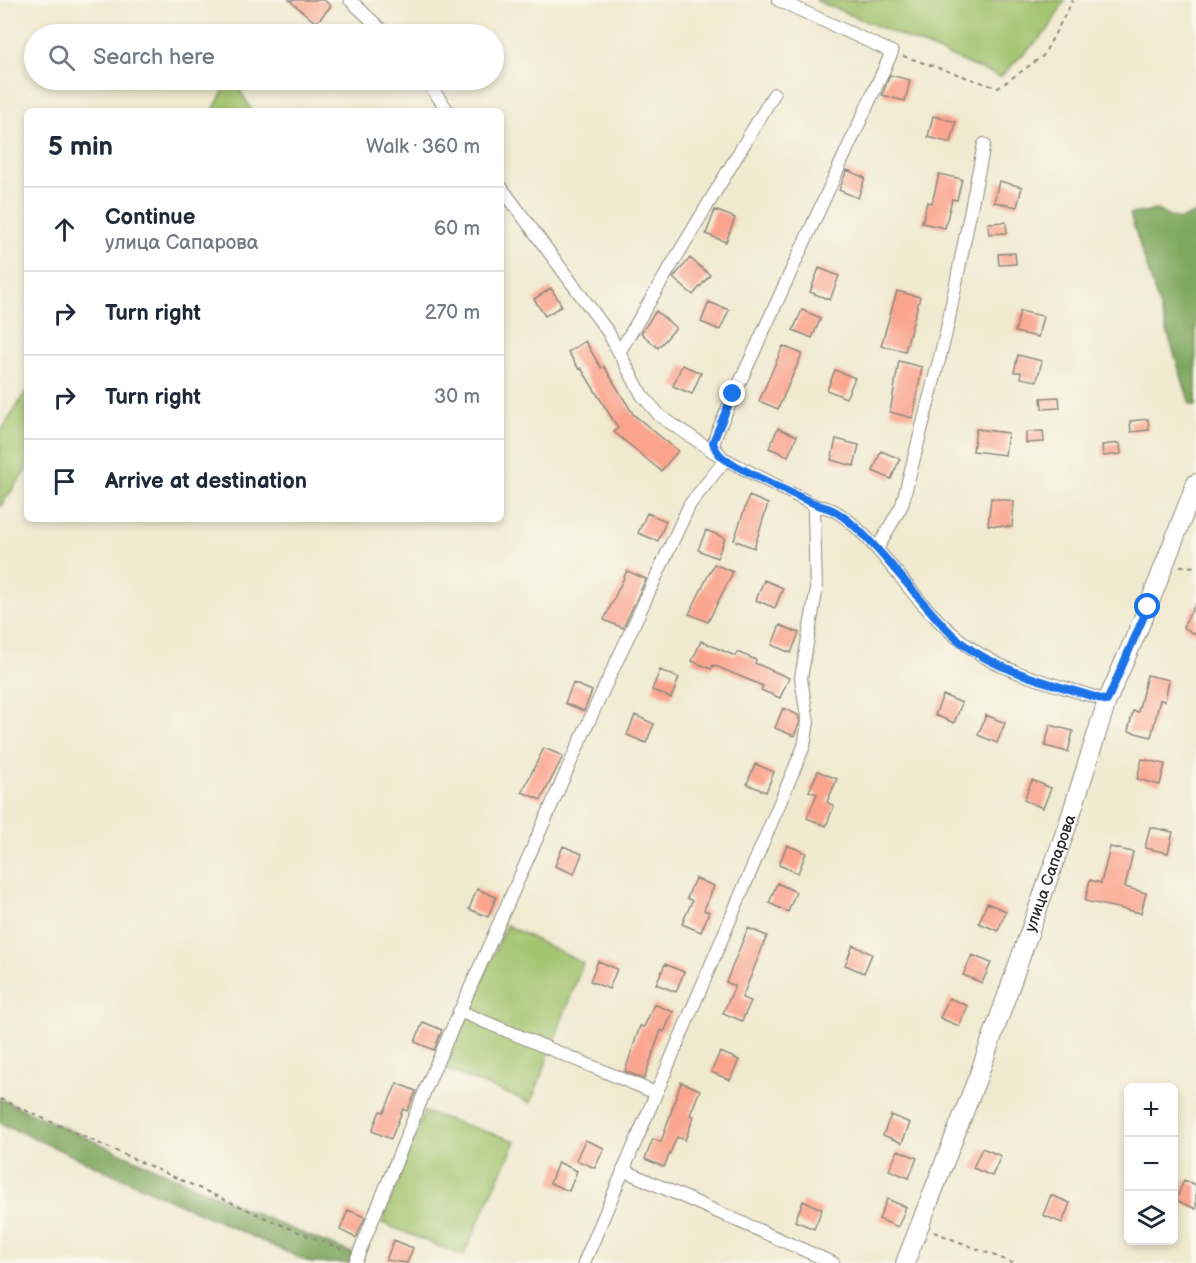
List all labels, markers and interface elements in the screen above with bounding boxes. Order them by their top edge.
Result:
search box [24,24,504,90]
icon: search [45,41,78,74]
text: Search here [93,44,215,71]
text: 5 min [48,132,113,163]
text: Walk · 360 m [366,135,480,159]
text: Continue [105,204,195,231]
icon: ahead [48,213,81,246]
text: 60 m [434,217,480,241]
text: улица Сапарова [105,231,259,255]
icon: right [48,297,81,330]
text: Turn right [105,300,201,327]
text: 270 m [425,301,480,325]
route end [719,380,745,406]
icon: right [48,381,81,414]
text: Turn right [105,384,201,411]
text: 30 m [434,385,480,409]
icon: arrive [48,465,81,498]
text: Arrive at destination [105,468,307,495]
route start [1134,593,1160,619]
street label: улица Сапарова [1021,812,1080,934]
map controls [1124,1083,1178,1245]
button: + [1124,1083,1178,1137]
button: − [1124,1137,1178,1191]
button: layers [1124,1191,1178,1245]

